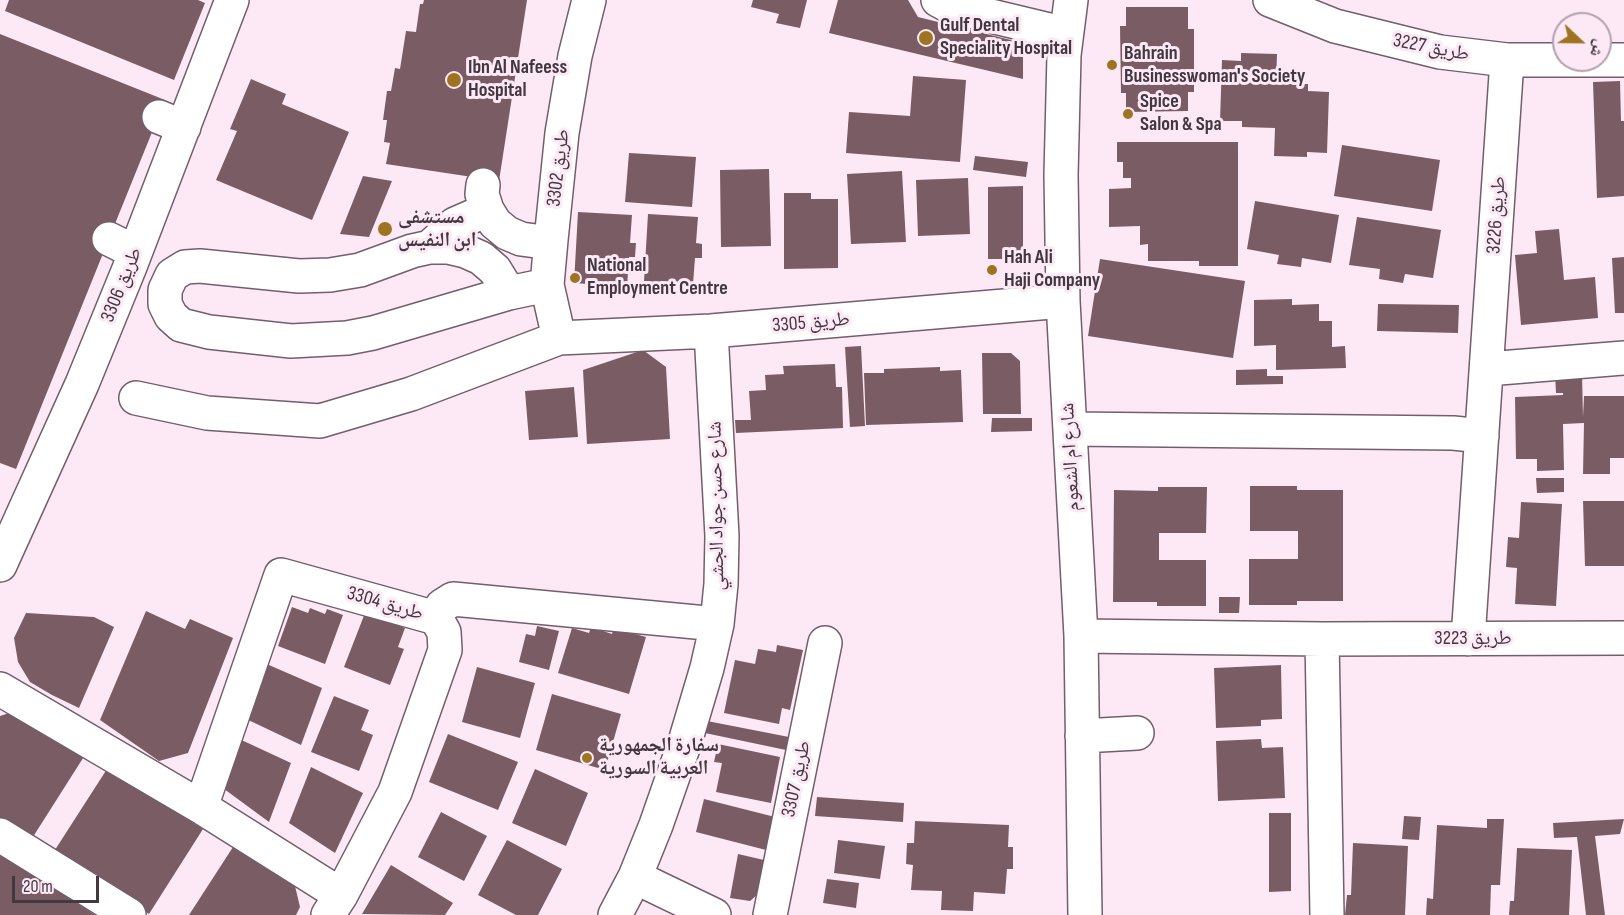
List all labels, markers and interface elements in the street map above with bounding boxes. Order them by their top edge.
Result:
north arrow [1552,12,1612,72]
place label: Gulf Dental Speciality Hospital [940,14,1072,61]
marker: Gulf Dental Speciality Hospital [917,29,935,47]
street label: طريق 3227 [1391,29,1471,67]
text: ش [1585,37,1609,60]
place label: Bahrain Businesswoman's Society [1124,42,1305,89]
place label: Ibn Al Nafeess Hospital [468,56,567,103]
marker: Bahrain Businesswoman's Society [1105,58,1119,72]
marker: Ibn Al Nafeess Hospital [445,71,463,89]
place label: Spice Salon & Spa [1140,90,1222,137]
marker: Spice Salon & Spa [1121,107,1135,121]
street label: طريق 3302 [542,128,576,208]
street label: طريق 3226 [1482,175,1512,255]
place label: مستشفى ابن النفيس [398,206,476,253]
marker: مستشفى ابن النفيس [376,220,394,238]
street label: طريق 3306 [96,244,148,326]
place label: Hah Ali Haji Company [1004,246,1100,293]
place label: National Employment Centre [587,254,728,301]
marker: Hah Ali Haji Company [985,263,999,277]
marker: National Employment Centre [568,271,582,285]
street label: طريق 3305 [771,308,851,338]
street label: شارع ام الشعوم [1056,402,1086,512]
street label: شارع حسن جواد الجشي [704,421,730,591]
street label: طريق 3304 [344,582,426,626]
street label: طريق 3223 [1434,627,1512,651]
place label: سفارة الجمهورية العربية السورية [599,734,719,781]
street label: طريق 3307 [777,738,817,820]
marker: سفارة الجمهورية العربية السورية [580,751,594,765]
scale bar [15,864,102,902]
text: 20 m [23,876,53,897]

